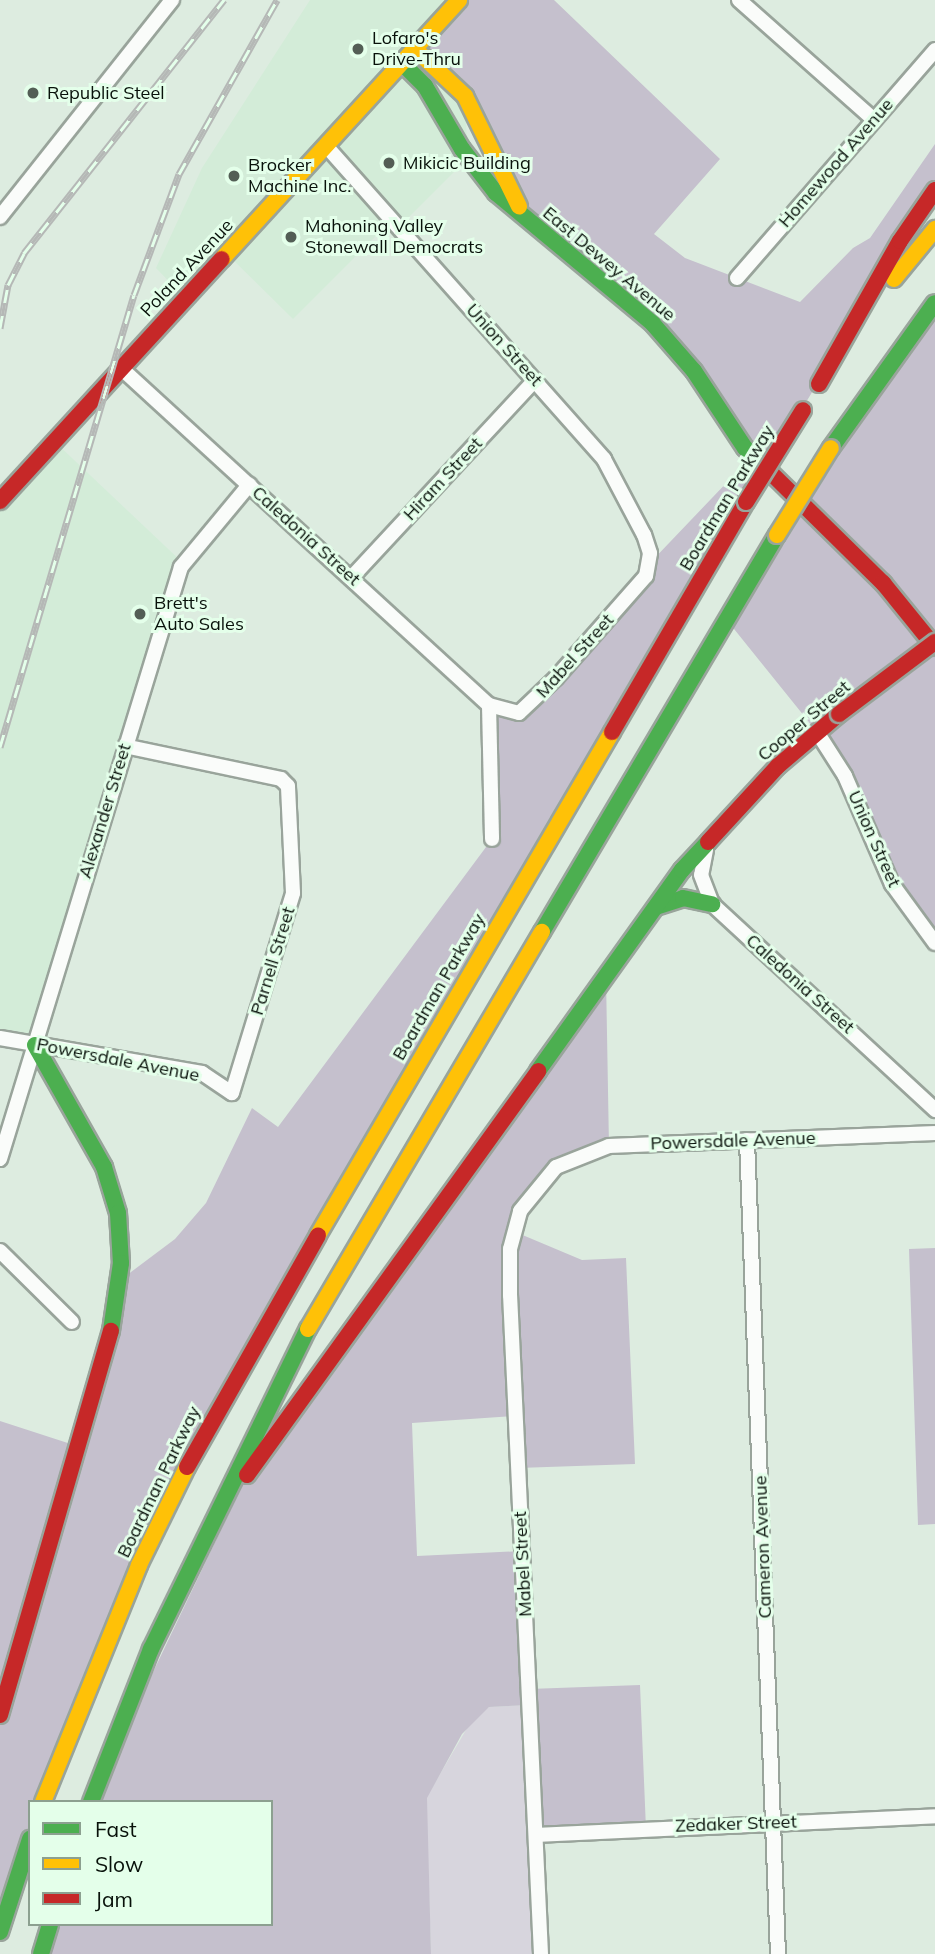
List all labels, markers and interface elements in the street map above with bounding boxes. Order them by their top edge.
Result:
place label: Lofaro's Drive-Thru [372,28,461,70]
marker: Lofaro's Drive-Thru [350,41,366,57]
place label: Republic Steel [47,82,164,104]
marker: Republic Steel [25,85,41,101]
street label: Homewood Avenue [774,94,898,232]
place label: Mikicic Building [403,152,531,174]
place label: Brocker Machine Inc. [248,155,351,198]
marker: Mikicic Building [381,155,397,171]
marker: Brocker Machine Inc. [226,168,242,184]
street label: East Dewey Avenue [538,202,680,326]
street label: Poland Avenue [136,215,238,321]
place label: Mahoning Valley Stonewall Democrats [305,216,483,258]
marker: Mahoning Valley Stonewall Democrats [283,229,299,245]
street label: Union Street [461,299,547,391]
street label: Boardman Parkway [675,421,779,575]
street label: Hiram Street [399,433,487,525]
street label: Caledonia Street [247,482,365,590]
place label: Brett's Auto Sales [154,593,244,636]
marker: Brett's Auto Sales [132,606,148,622]
street label: Mabel Street [532,610,618,702]
street label: Cooper Street [753,676,855,766]
street label: Alexander Street [74,741,136,881]
street label: Union Street [843,787,905,891]
street label: Parnell Street [246,904,300,1018]
street label: Boardman Parkway [388,910,490,1064]
street label: Caledonia Street [741,930,859,1038]
street label: Powersdale Avenue [35,1034,201,1086]
street label: Powersdale Avenue [650,1127,816,1155]
street label: Boardman Parkway [113,1403,205,1561]
street label: Cameron Avenue [750,1475,776,1619]
street label: Mabel Street [509,1511,537,1617]
legend [28,1800,273,1926]
street label: Zedaker Street [675,1811,797,1837]
text: Fast [95,1816,137,1842]
text: Slow [95,1851,143,1877]
text: Jam [95,1886,133,1912]

